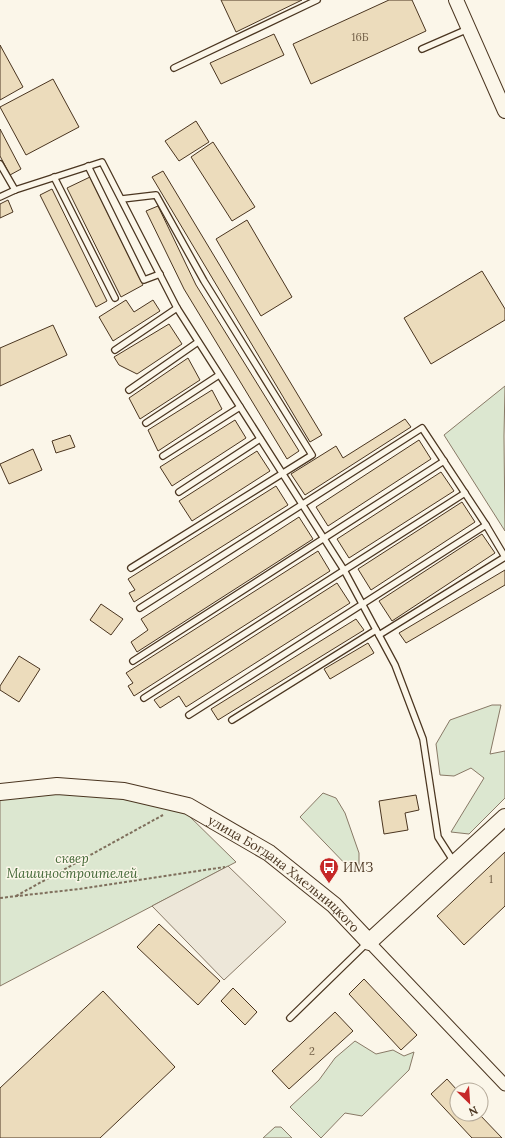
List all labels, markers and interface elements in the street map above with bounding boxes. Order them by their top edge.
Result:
house number: 16Б [351,30,369,44]
street label: улица Богдана Хмельницкого [205,811,363,936]
park label: сквер Машиностроителей [6,850,138,882]
bus stop icon: ИМЗ [318,856,340,884]
place label: ИМЗ [343,859,373,876]
house number: 1 [489,872,493,886]
house number: 2 [309,1044,315,1058]
north arrow [449,1082,489,1122]
text: N [466,1103,480,1119]

